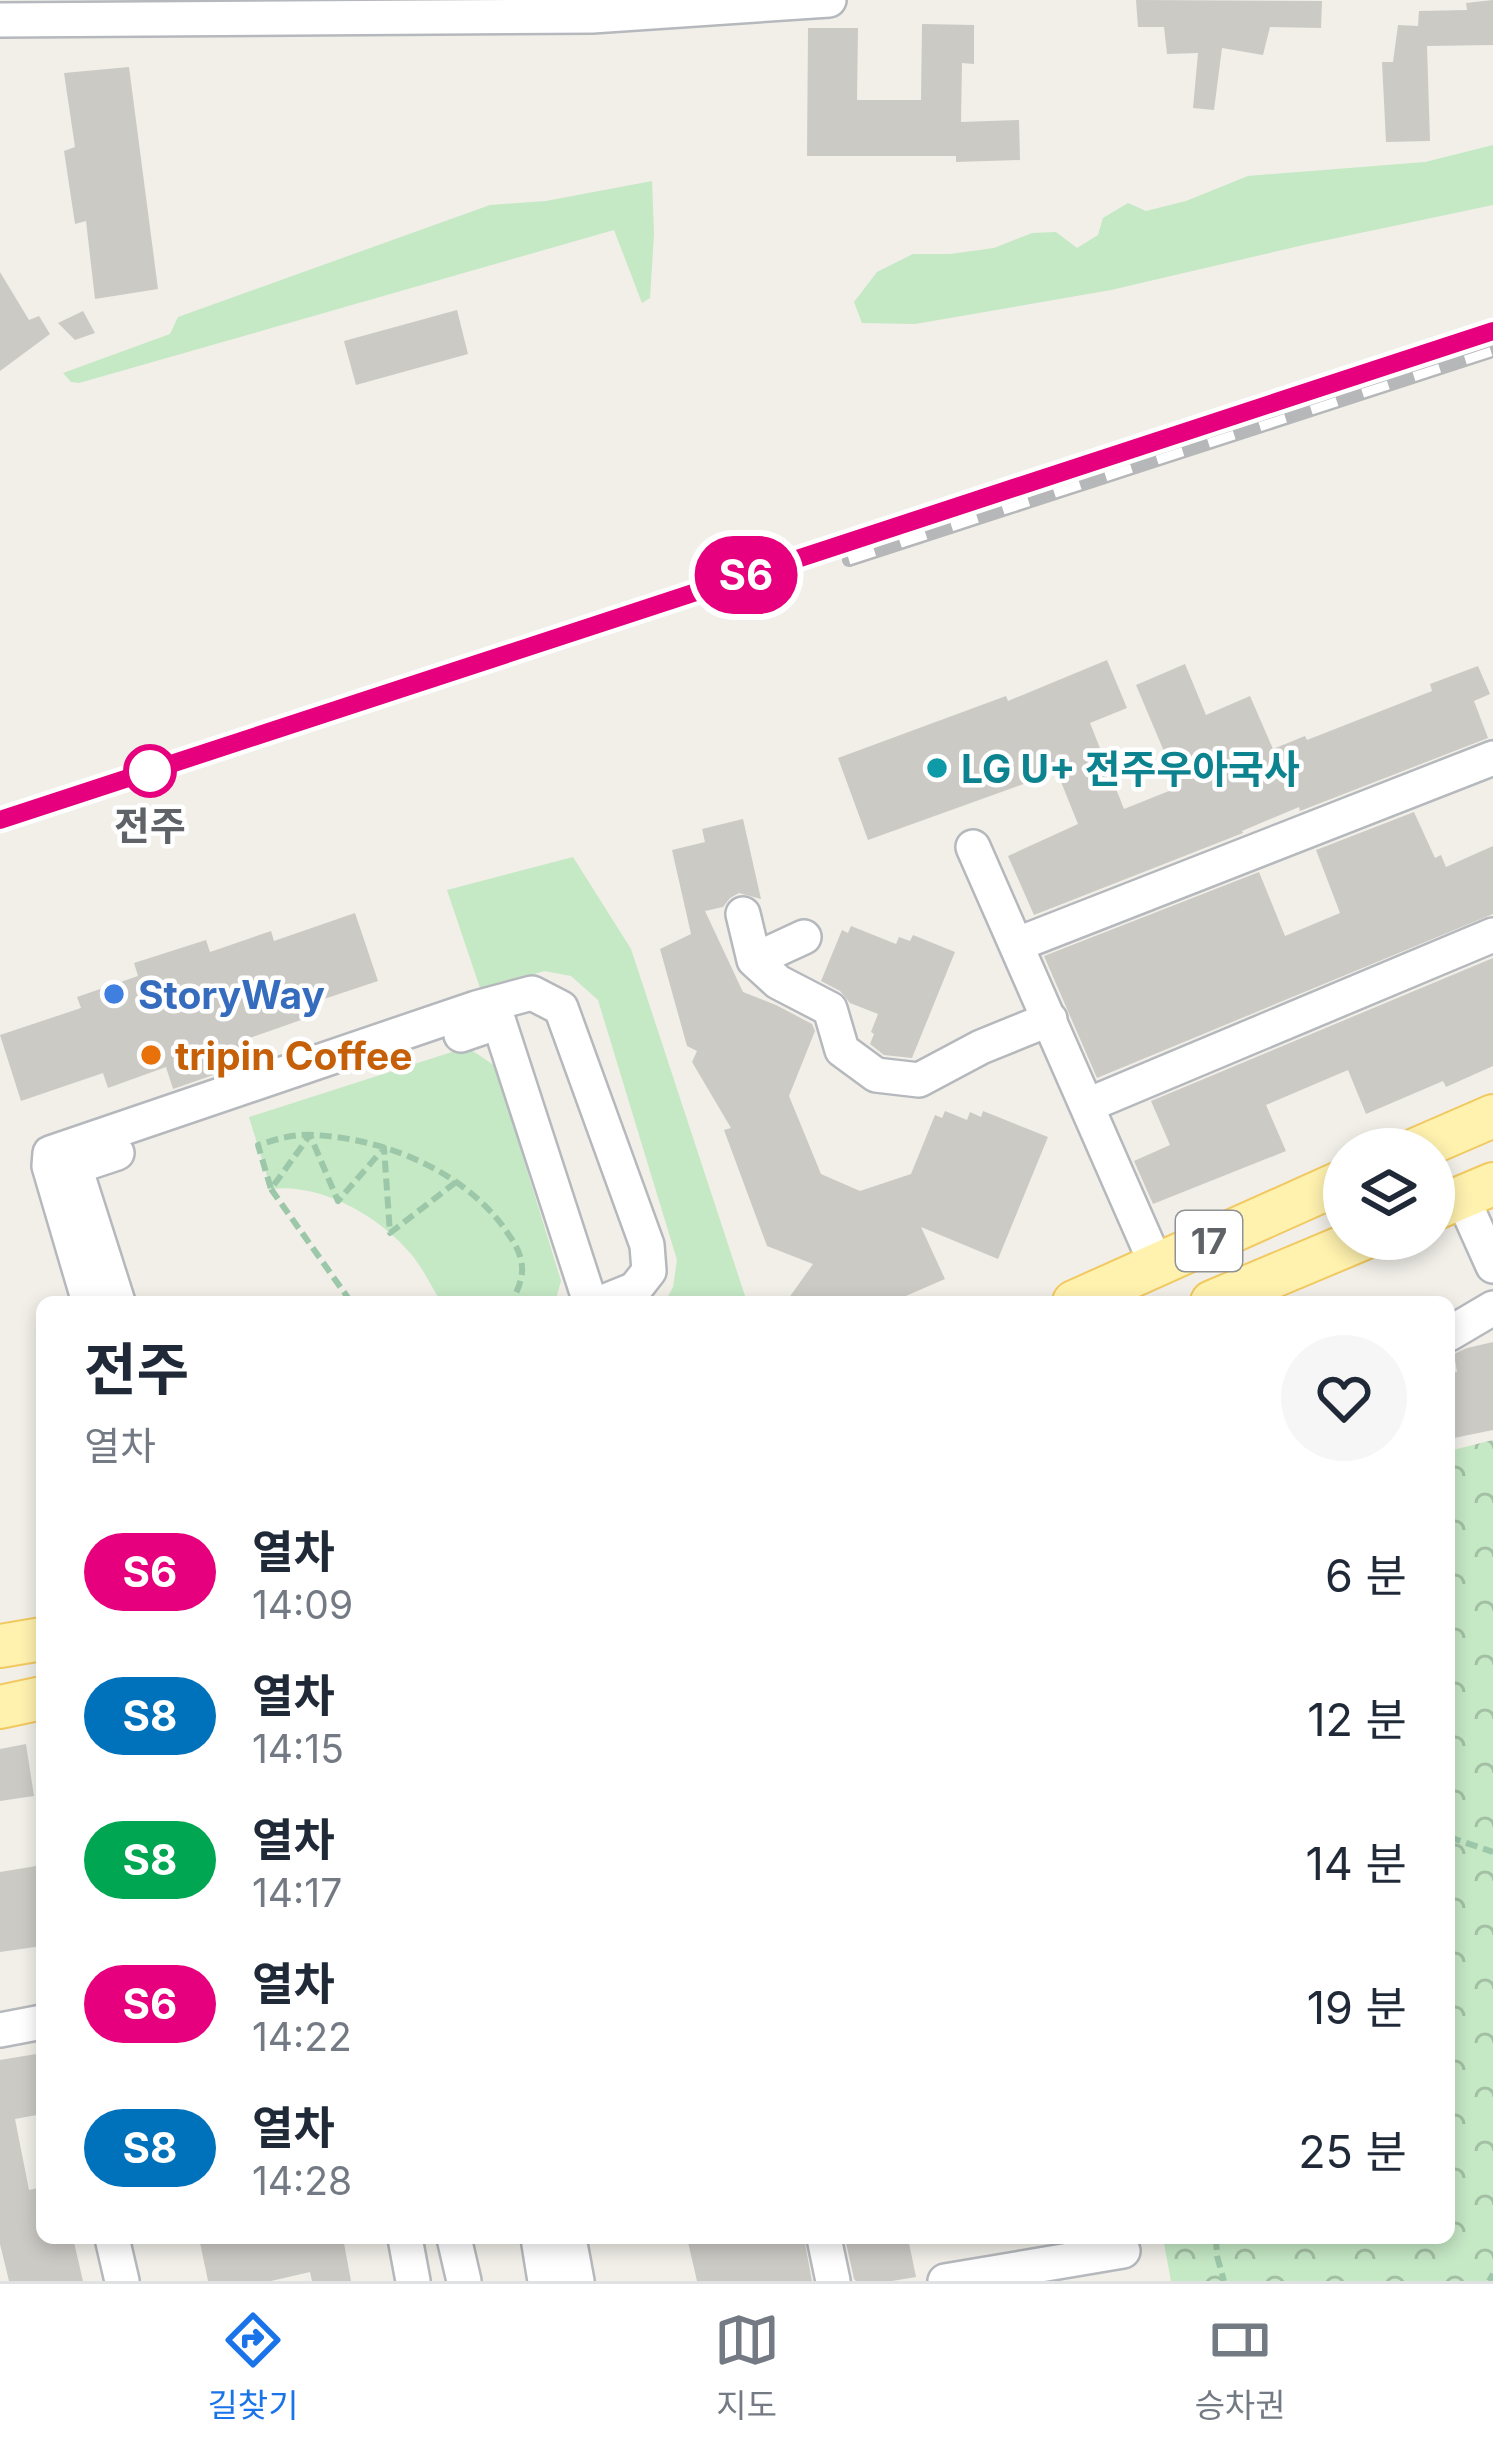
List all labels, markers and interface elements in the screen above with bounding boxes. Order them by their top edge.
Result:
line badge: S6 [692,536,800,614]
text: S6 [719,549,773,600]
place label: LG U+ 전주우아국사 [961,745,1300,792]
marker: 전주 [125,746,175,796]
marker: LG U+ 전주우아국사 [924,755,950,781]
place label: 전주 [114,802,186,849]
place label: StoryWay [138,971,325,1018]
marker: StoryWay [101,981,127,1007]
place label: tripin Coffee [175,1032,413,1079]
marker: tripin Coffee [138,1042,164,1068]
map controls [1323,1128,1455,1260]
button: layers [1323,1128,1455,1260]
road number: 17 [1176,1211,1242,1271]
text: 전주 [84,1335,189,1404]
button: heart [1281,1335,1407,1461]
text: 열차 [84,1422,156,1469]
text: 열차 [252,1524,335,1579]
text: S6 [123,1546,177,1597]
text: 6 분 [1325,1548,1407,1603]
text: 14:09 [252,1581,353,1628]
text: 열차 [252,1668,335,1723]
text: S8 [123,1690,177,1741]
text: 12 분 [1307,1692,1407,1747]
text: 14:15 [252,1725,344,1772]
text: 열차 [252,1812,335,1867]
text: S8 [123,1834,177,1885]
text: 14 분 [1306,1836,1407,1891]
text: 14:17 [252,1869,342,1916]
text: 열차 [252,1956,335,2011]
text: S6 [123,1978,177,2029]
text: 19 분 [1307,1980,1407,2035]
text: 14:22 [252,2013,352,2060]
text: 열차 [252,2100,335,2155]
text: S8 [123,2122,177,2173]
text: 25 분 [1298,2124,1407,2179]
text: 14:28 [252,2157,352,2204]
tab: 길찾기 [207,2307,299,2427]
tab: 지도 [714,2307,780,2427]
tab: 승차권 [1194,2307,1286,2427]

